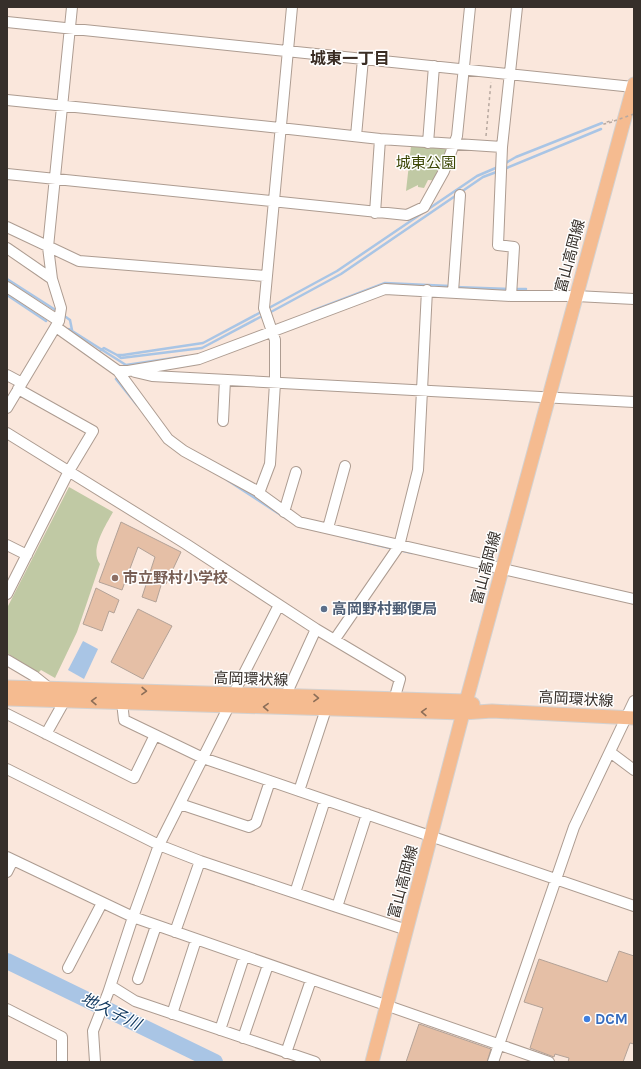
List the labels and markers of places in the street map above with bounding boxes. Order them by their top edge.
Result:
place label: 市立野村小学校 [123,569,228,587]
marker: 市立野村小学校 [110,573,120,583]
place label: 高岡野村郵便局 [332,600,437,618]
marker: 高岡野村郵便局 [319,604,329,614]
place label: DCM [595,1010,628,1028]
marker: DCM [582,1014,592,1024]

